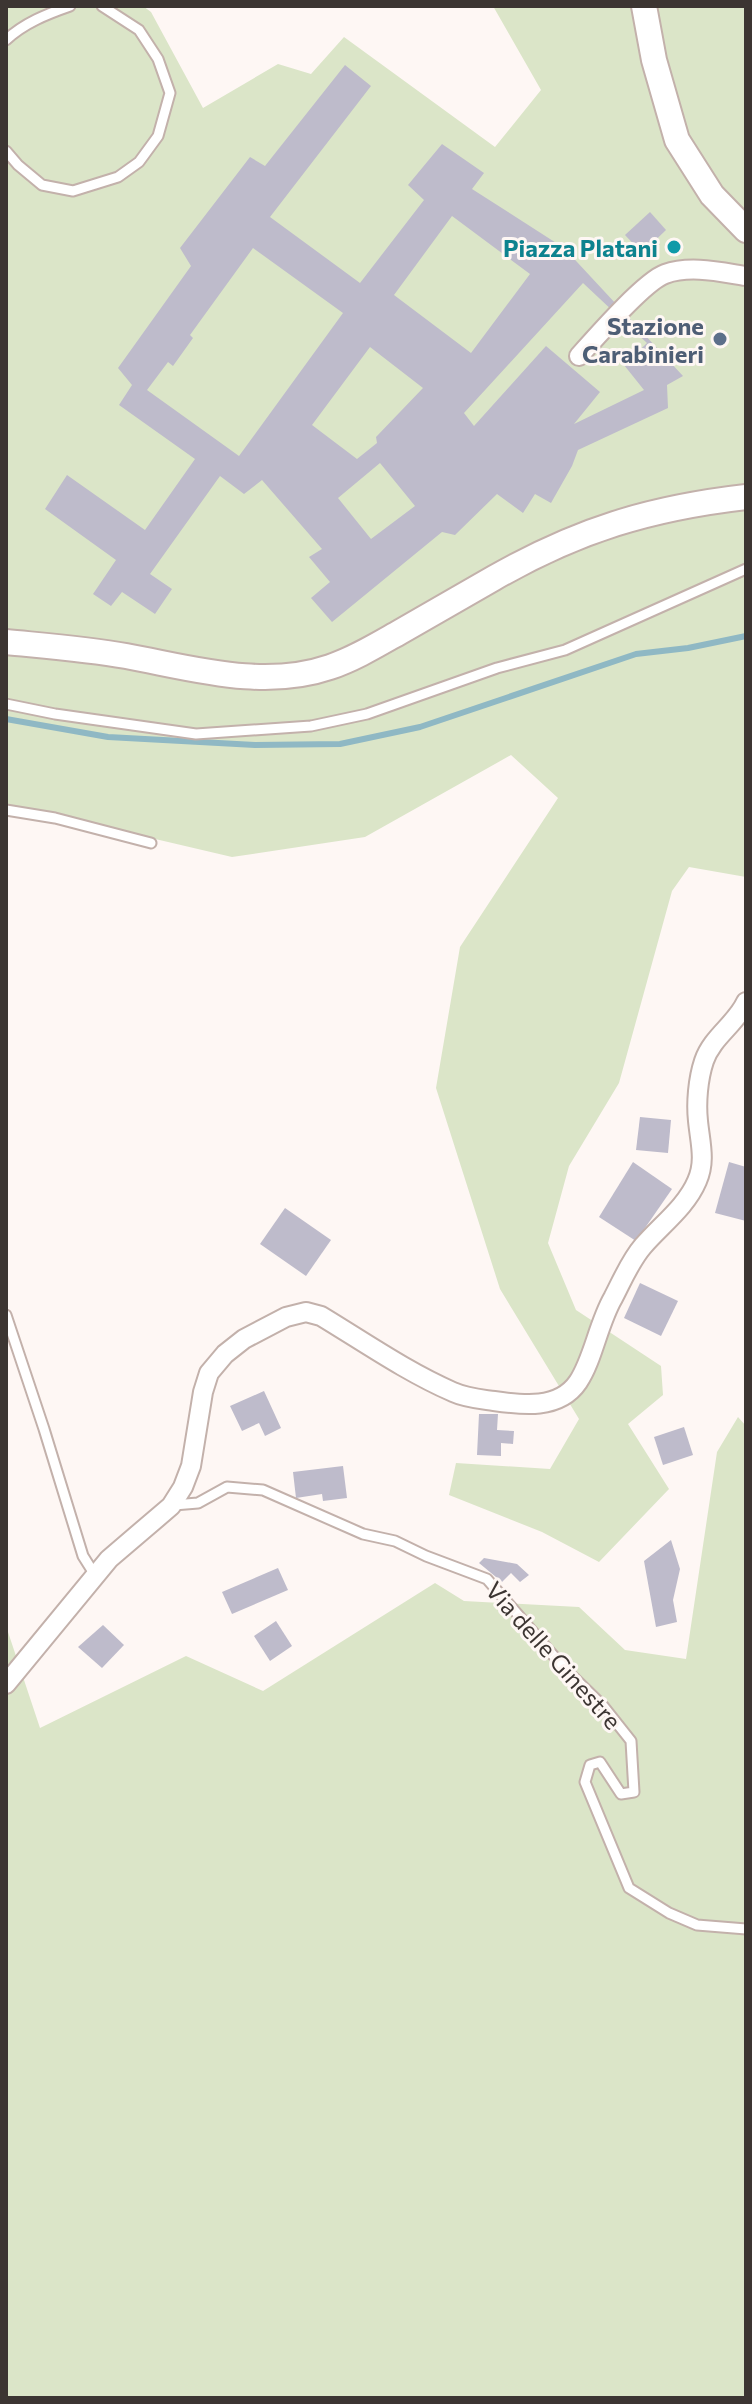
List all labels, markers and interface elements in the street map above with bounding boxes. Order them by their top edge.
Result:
place label: Piazza Platani [503,233,658,262]
marker: Piazza Platani [665,238,683,256]
place label: Stazione Carabinieri [582,311,704,368]
marker: Stazione Carabinieri [711,330,729,348]
street label: Via delle Ginestre [480,1575,628,1735]

